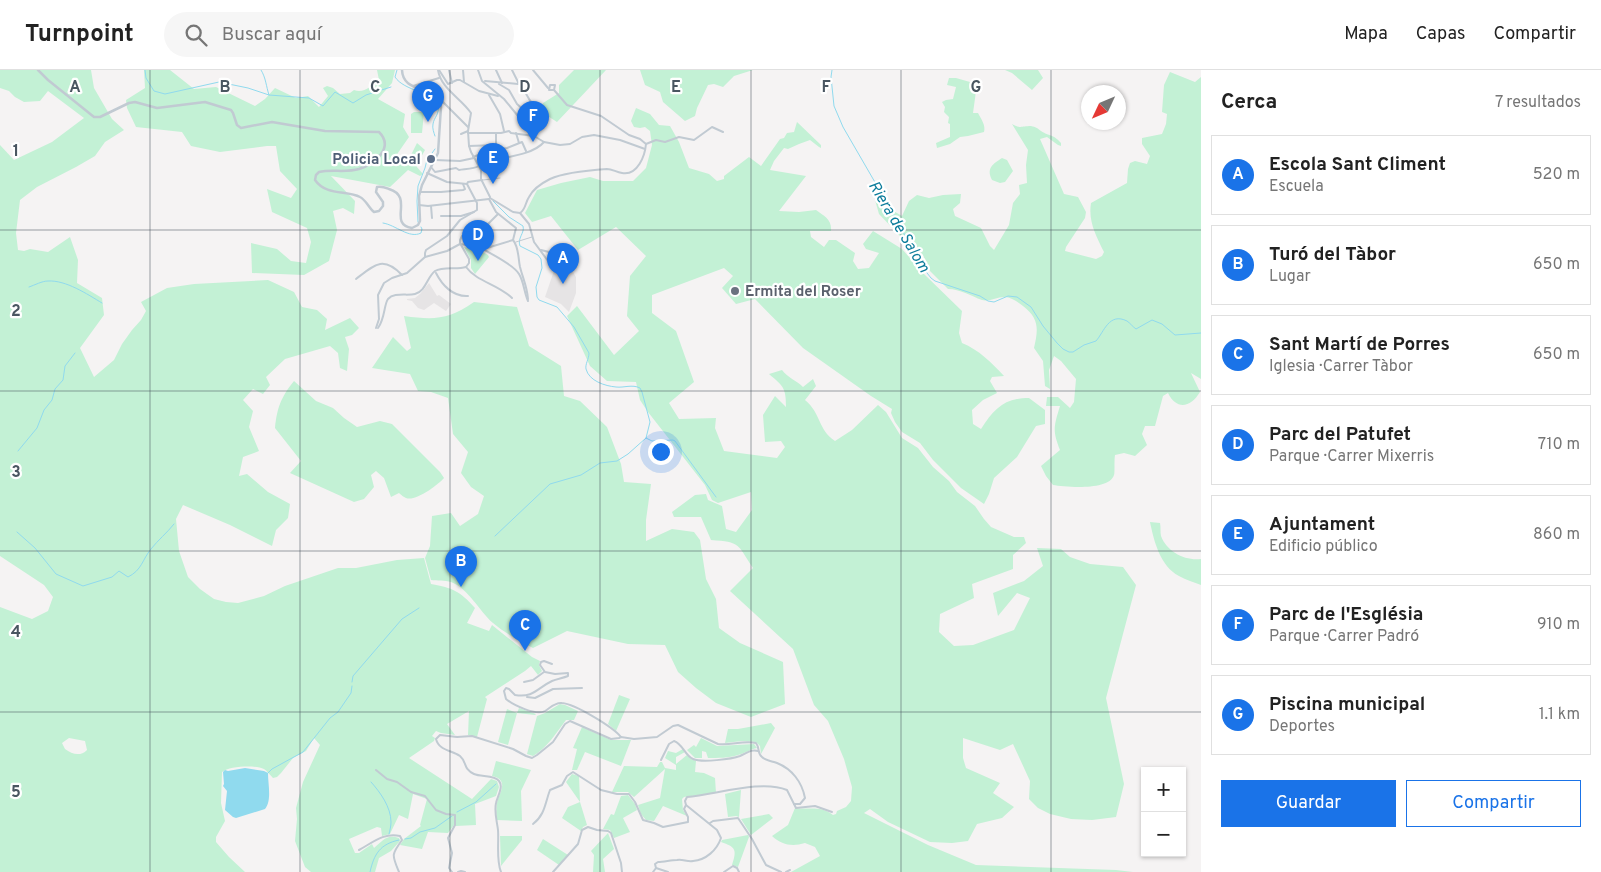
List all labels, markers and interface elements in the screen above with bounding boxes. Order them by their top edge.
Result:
search box [164,12,514,57]
text: Turnpoint [25,20,134,50]
icon: search [182,21,210,49]
text: Buscar aquí [222,23,322,47]
text: Mapa [1344,23,1388,46]
text: Capas [1416,23,1465,46]
text: Compartir [1493,23,1576,46]
text: A [69,78,81,98]
text: B [219,78,231,98]
text: C [370,78,380,98]
text: D [519,78,531,98]
text: E [671,78,681,98]
text: F [821,78,831,98]
text: G [971,78,981,98]
pin: G [412,81,444,122]
north arrow [1081,85,1126,130]
text: Cerca [1221,89,1277,116]
text: 7 resultados [1495,93,1581,113]
pin: F [517,101,549,142]
text: 1 [13,142,19,162]
pin: E [477,143,509,184]
place label: Policia Local [332,151,421,170]
marker: Policia Local [425,153,437,165]
text: Escola Sant Climent [1269,153,1446,177]
text: A [1232,165,1244,185]
text: 520 m [1533,165,1580,185]
water label: Riera de Salom [863,177,934,277]
text: Escuela [1269,177,1324,197]
pin: D [462,220,494,261]
pin: A [547,243,579,284]
text: Turó del Tàbor [1269,243,1396,267]
text: B [1232,255,1244,275]
text: 650 m [1533,255,1580,275]
text: Lugar [1269,267,1311,287]
place label: Ermita del Roser [745,283,862,302]
marker: Ermita del Roser [729,285,741,297]
text: 2 [11,302,21,322]
text: Sant Martí de Porres [1269,333,1450,357]
text: C [1233,345,1243,365]
text: 650 m [1533,345,1580,365]
text: Iglesia · Carrer Tàbor [1269,357,1413,377]
text: Parc del Patufet [1269,423,1411,447]
text: D [1232,435,1244,455]
text: 710 m [1538,435,1580,455]
your location [648,439,674,465]
text: Parque · Carrer Mixerris [1269,447,1434,467]
text: 3 [11,463,21,483]
text: Ajuntament [1269,513,1375,537]
text: E [1233,525,1243,545]
text: 860 m [1533,525,1580,545]
text: Edificio público [1269,537,1378,557]
pin: B [445,546,477,587]
text: Parc de l'Església [1269,603,1423,627]
pin: C [509,610,541,651]
text: F [1233,615,1243,635]
text: 910 m [1537,615,1580,635]
text: 4 [11,623,21,643]
text: Parque · Carrer Padró [1269,627,1419,647]
text: Piscina municipal [1269,693,1425,717]
text: G [1233,705,1243,725]
text: 1.1 km [1539,705,1580,725]
text: Deportes [1269,717,1335,737]
map controls [1141,767,1186,857]
button: + [1141,767,1186,812]
button: Guardar [1221,780,1396,827]
button: Compartir [1406,780,1581,827]
text: 5 [11,783,21,803]
button: − [1141,812,1186,857]

